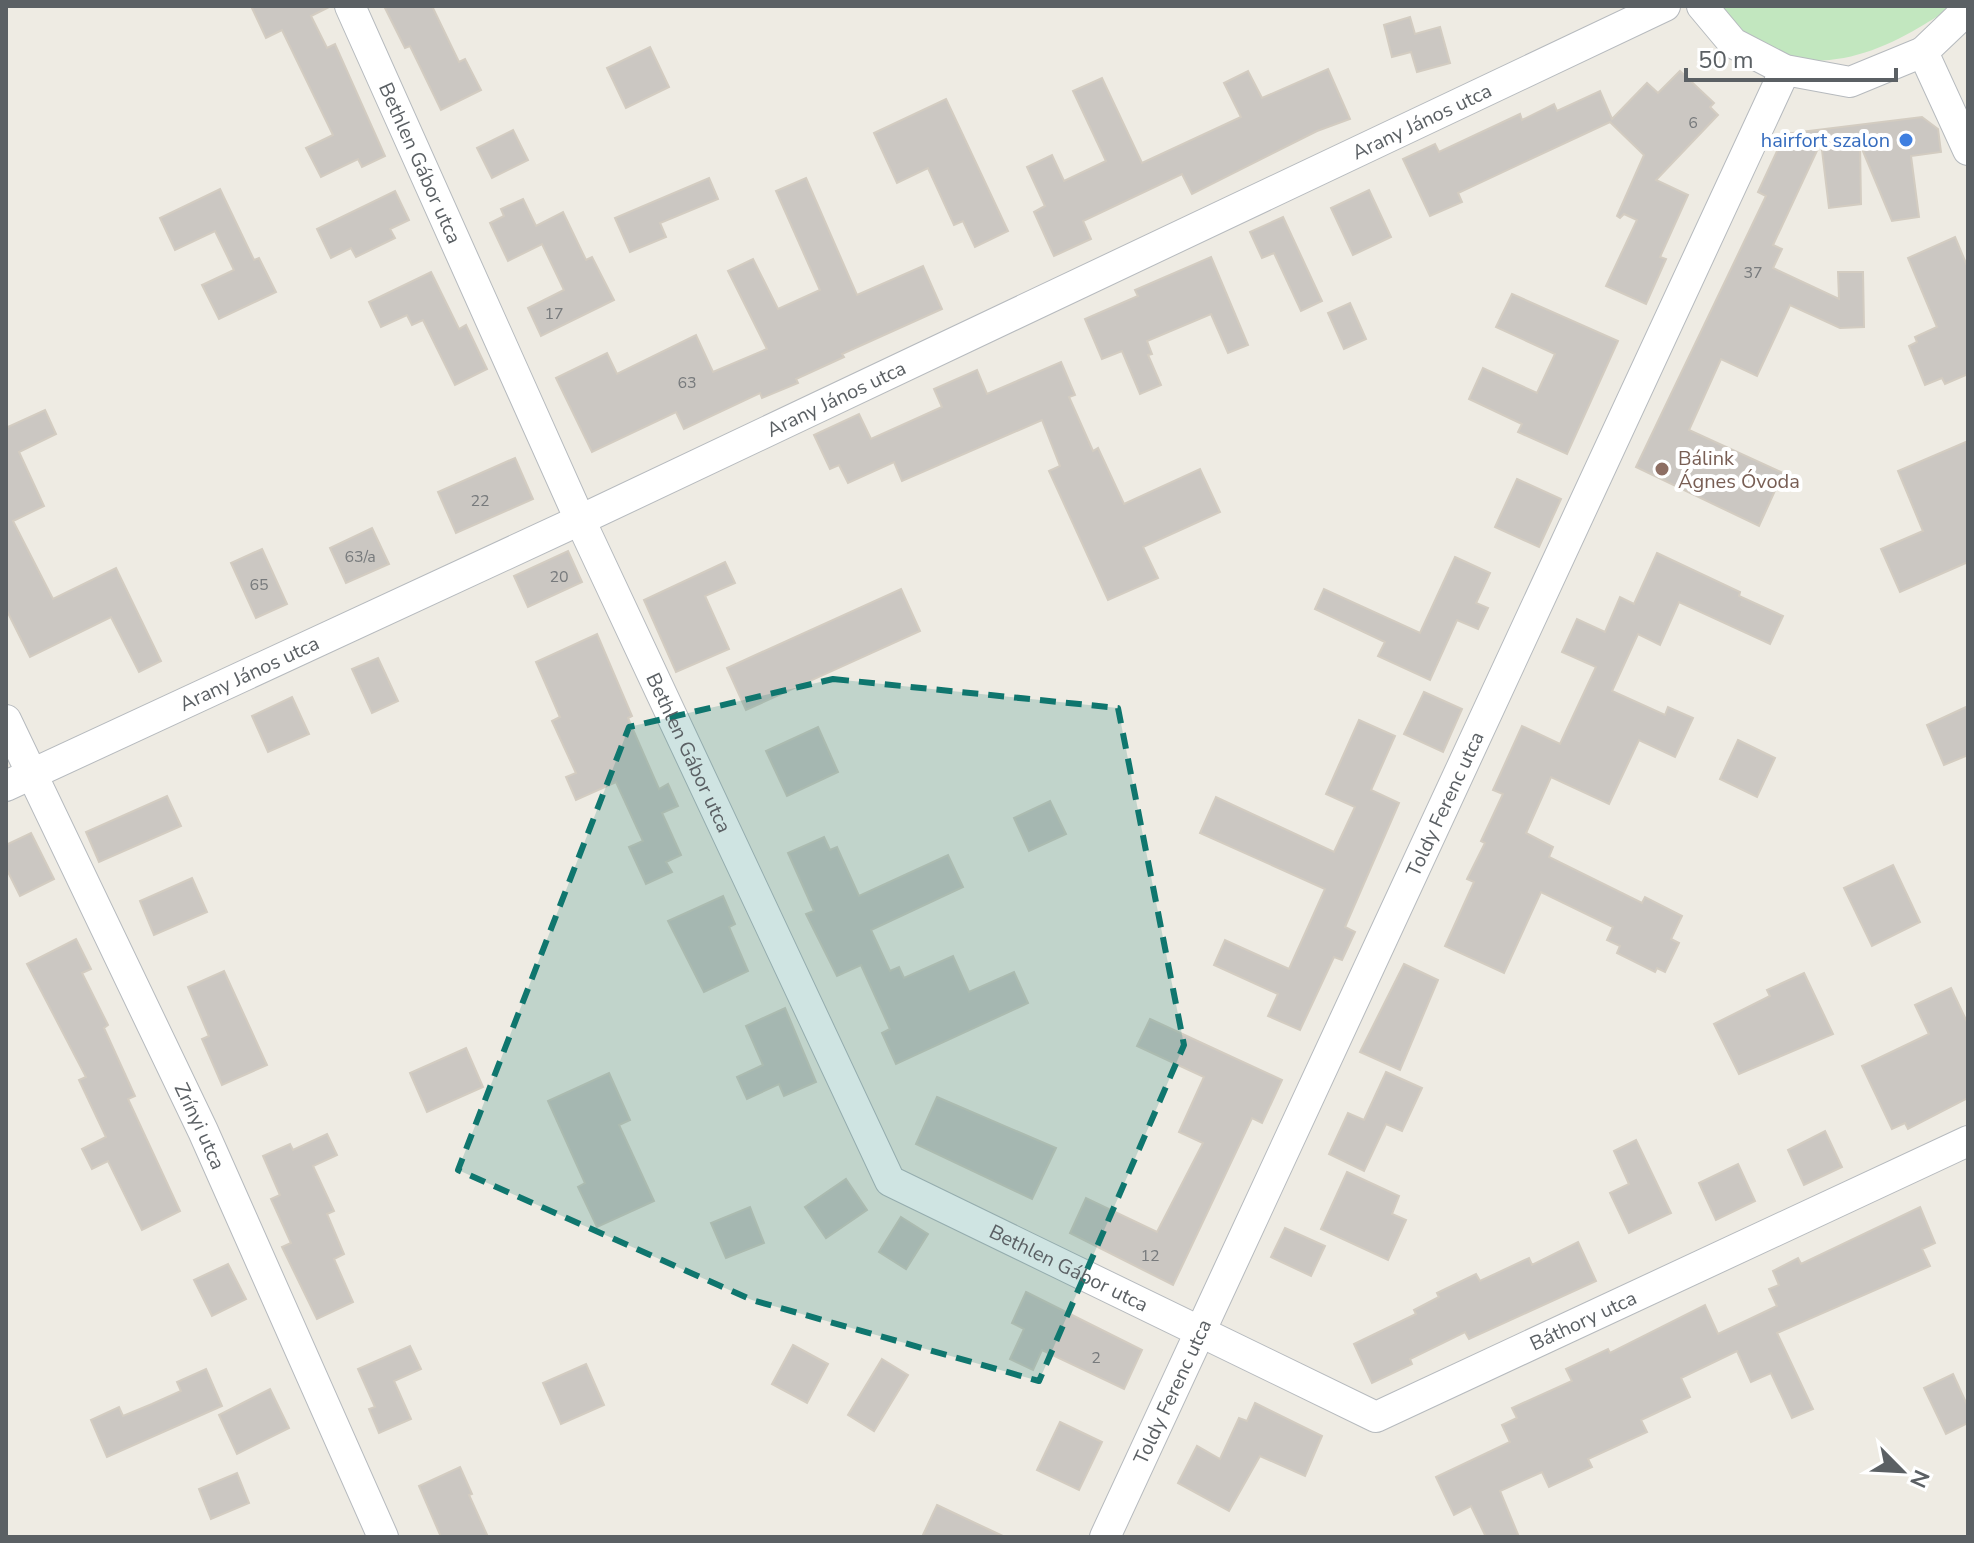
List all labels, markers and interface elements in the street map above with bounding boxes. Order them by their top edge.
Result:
scale bar [1686,32,1896,82]
text: 50 m [1698,44,1754,76]
street label: Arany János utca [1348,77,1496,166]
street label: Bethlen Gábor utca [372,78,468,248]
house number: 6 [1688,112,1698,134]
place label: hairfort szalon [1761,127,1890,154]
marker: hairfort szalon [1897,131,1915,149]
house number: 37 [1743,262,1763,284]
house number: 17 [544,303,564,325]
street label: Arany János utca [762,355,910,444]
house number: 63 [677,372,697,394]
place label: Bálink Ágnes Óvoda [1678,445,1800,495]
marker: Bálink Ágnes Óvoda [1653,460,1671,478]
house number: 22 [470,490,490,512]
house number: 63/a [344,546,376,568]
house number: 20 [549,566,569,588]
house number: 65 [249,574,269,596]
street label: Arany János utca [175,630,324,718]
street label: Bethlen Gábor utca [640,668,738,837]
street label: Toldy Ferenc utca [1400,727,1491,881]
street label: Zrínyi utca [168,1078,231,1174]
street label: Bethlen Gábor utca [985,1218,1153,1318]
house number: 12 [1140,1245,1160,1267]
street label: Báthory utca [1526,1284,1641,1357]
street label: Toldy Ferenc utca [1127,1315,1218,1469]
house number: 2 [1091,1347,1101,1369]
north arrow [1862,1431,1942,1511]
text: N [1902,1465,1936,1492]

